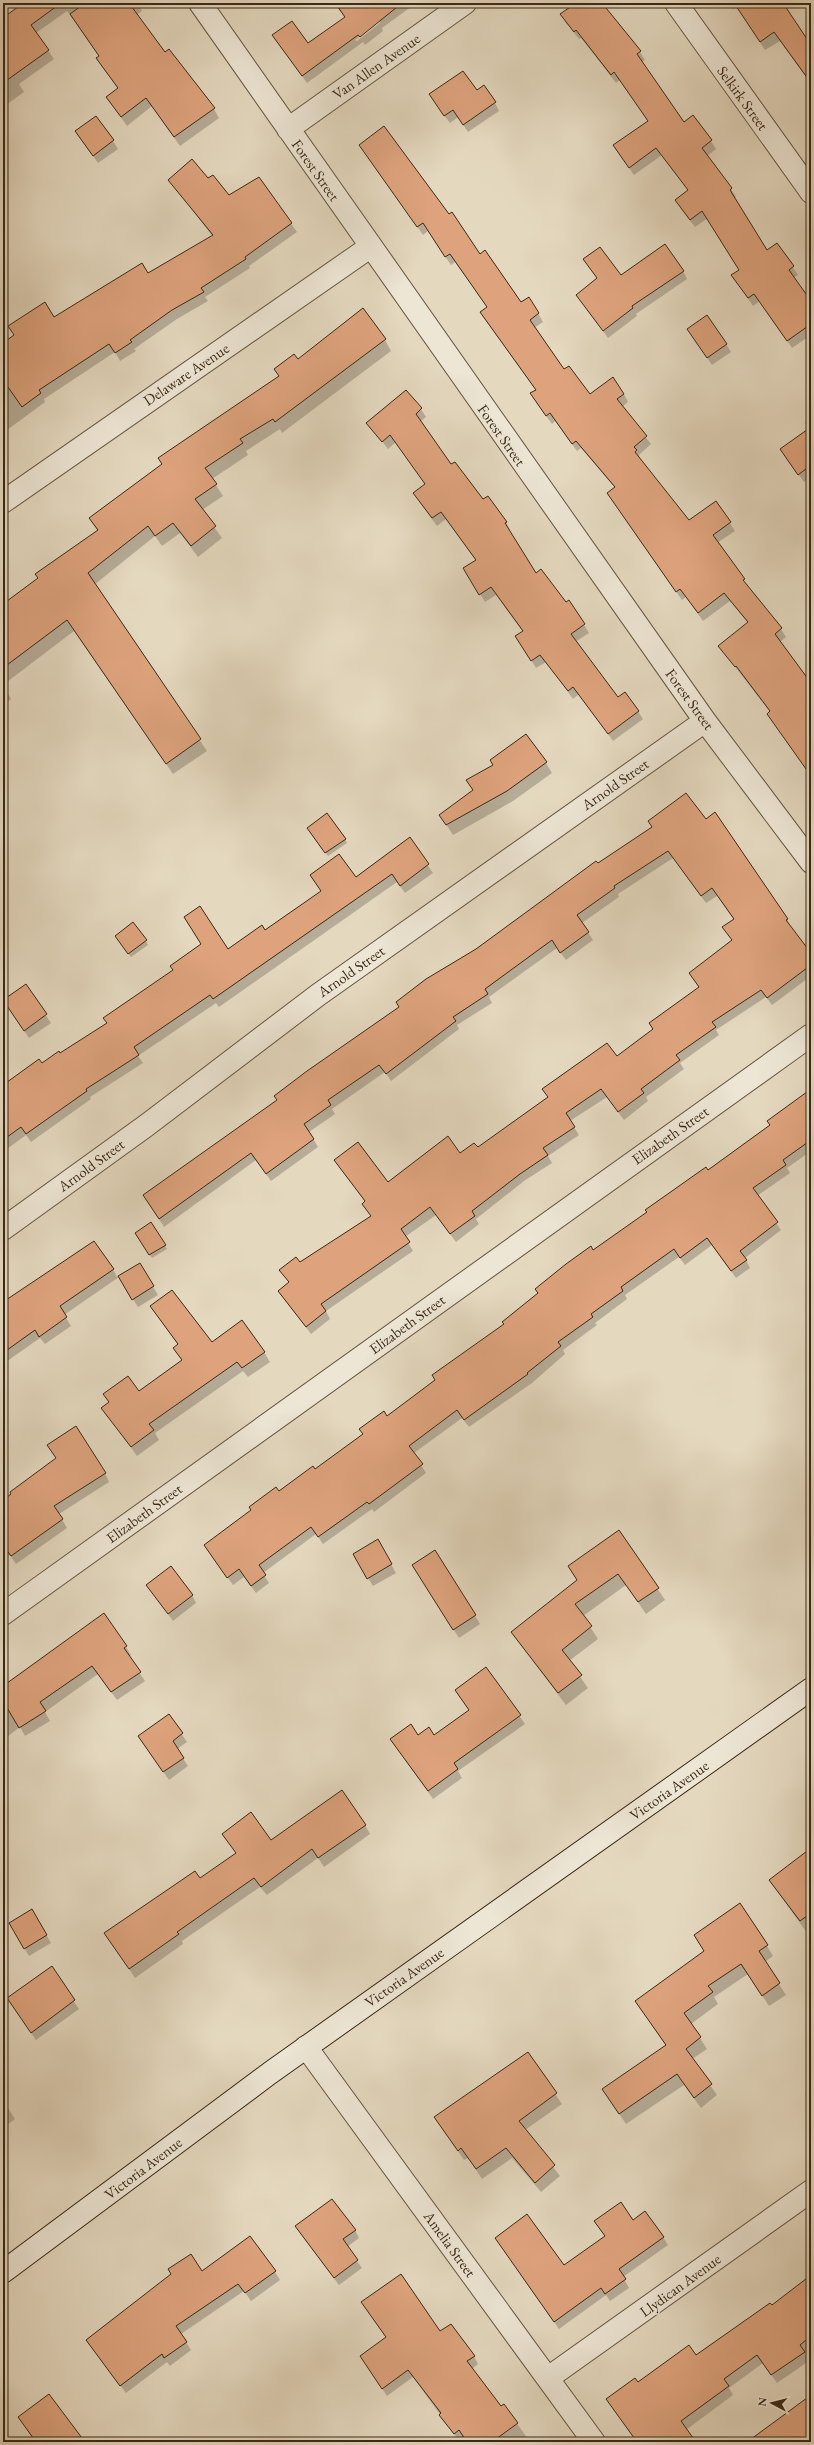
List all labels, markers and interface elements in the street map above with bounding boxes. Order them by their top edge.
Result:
street label: Van Allen Avenue [328,29,424,103]
street label: Selkirk Street [713,62,773,134]
street label: Forest Street [288,135,344,205]
street label: Delaware Avenue [139,338,233,410]
street label: Forest Street [474,400,530,470]
street label: Forest Street [661,665,719,734]
street label: Arnold Street [577,754,652,815]
street label: Arnold Street [313,941,388,1002]
street label: Elizabeth Street [628,1101,712,1168]
street label: Arnold Street [53,1134,128,1196]
street label: Elizabeth Street [365,1290,449,1358]
street label: Elizabeth Street [102,1479,186,1547]
street label: Victoria Avenue [626,1756,712,1824]
street label: Victoria Avenue [361,1943,447,2011]
street label: Victoria Avenue [100,2133,186,2203]
street label: Amelia Street [419,2206,481,2281]
street label: Llydican Avenue [636,2249,724,2321]
north arrow [752,2383,792,2423]
text: N [755,2396,770,2407]

